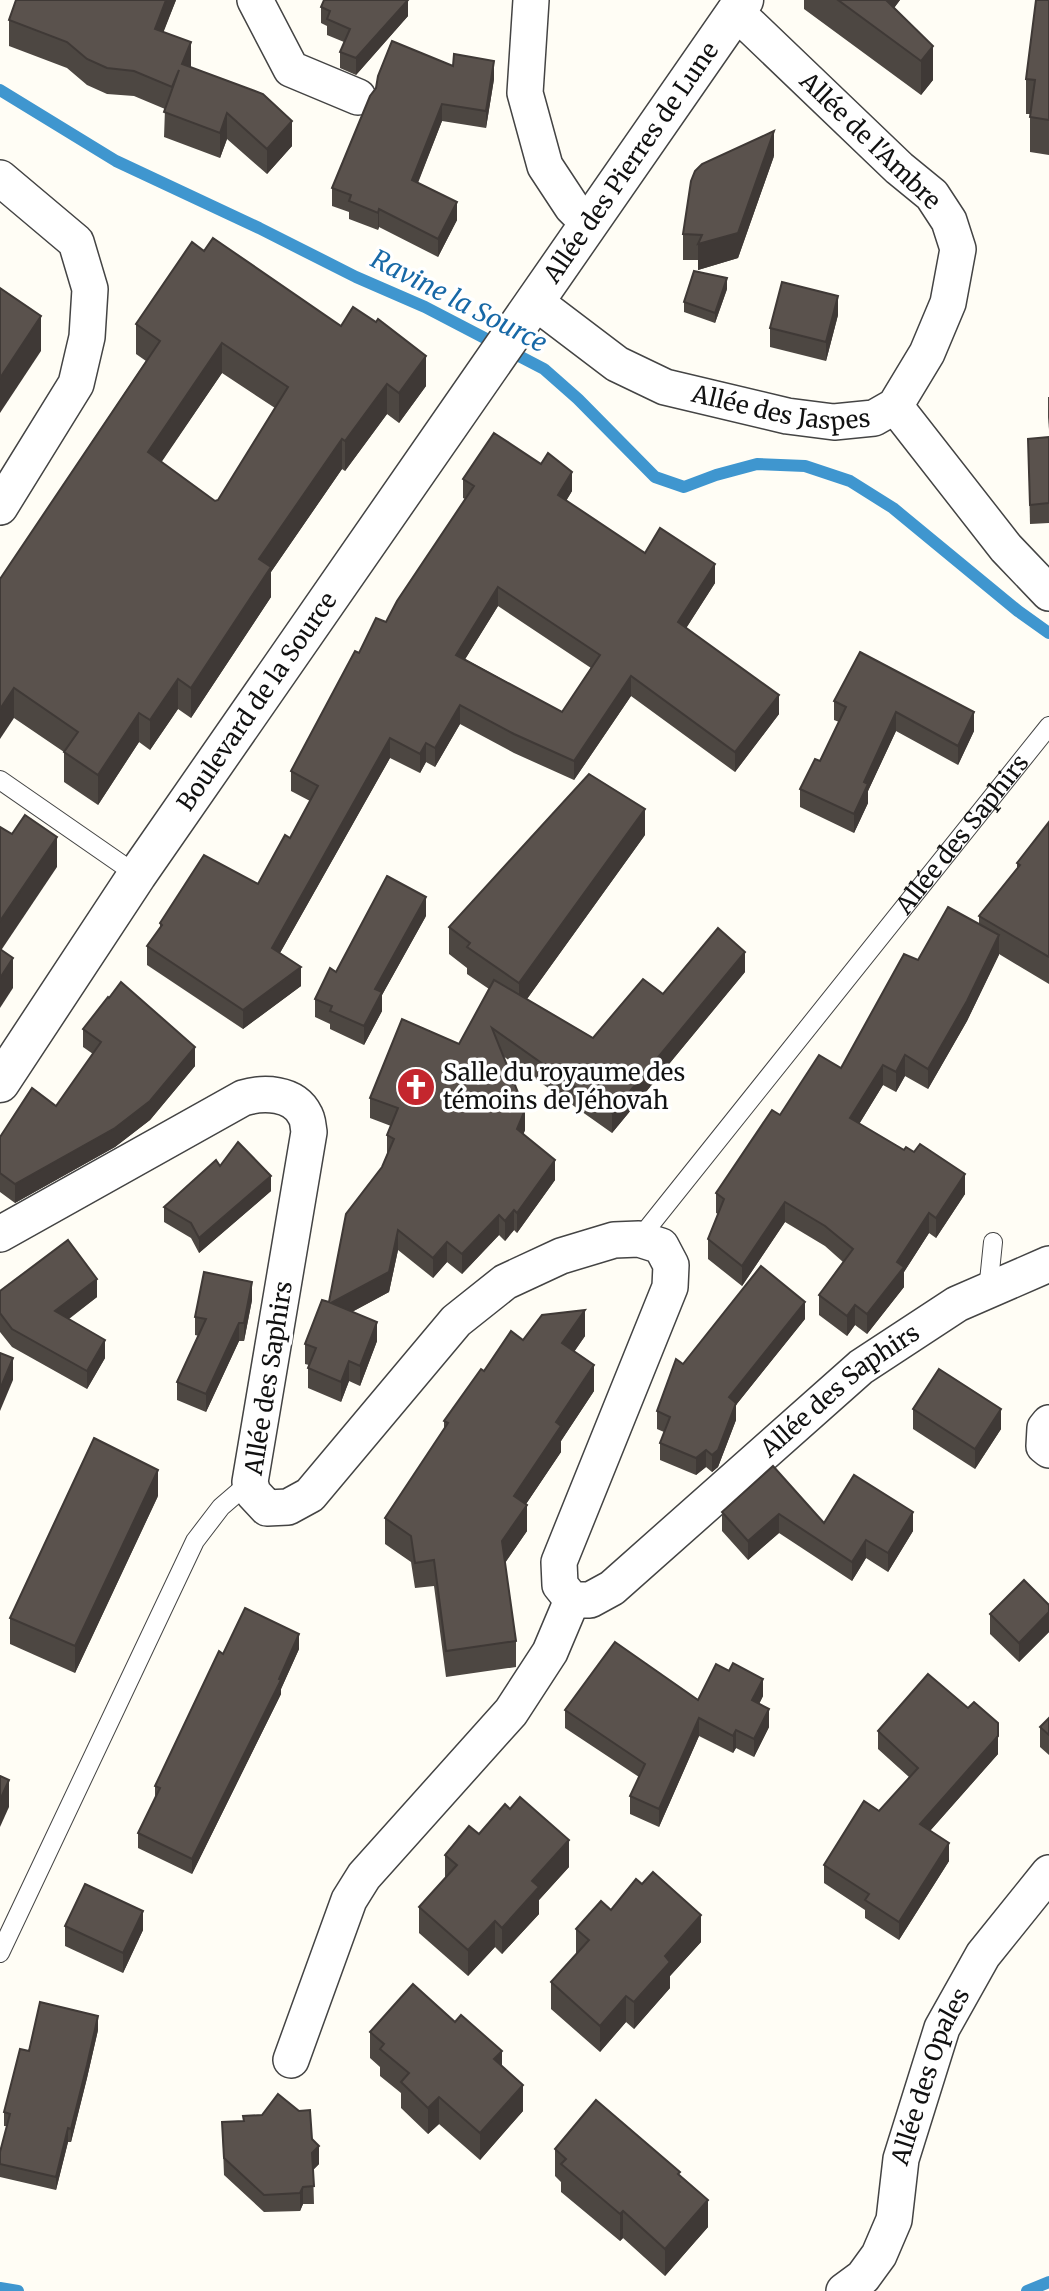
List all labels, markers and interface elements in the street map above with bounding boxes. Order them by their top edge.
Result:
street label: Allée des Pierres de Lune [536,36,725,290]
street label: Allée de l'Ambre [793,65,947,216]
water label: Ravine la Source [366,242,553,359]
street label: Allée des Jaspes [688,378,872,437]
street label: Boulevard de la Source [170,586,343,817]
street label: Allée des Saphirs [888,748,1035,921]
place label: Salle du royaume des témoins de Jéhovah [443,1057,685,1116]
church icon: Salle du royaume des témoins de Jéhovah [395,1066,437,1108]
street label: Allée des Saphirs [238,1279,299,1478]
street label: Allée des Saphirs [753,1317,925,1465]
street label: Allée des Opales [884,1982,976,2169]

